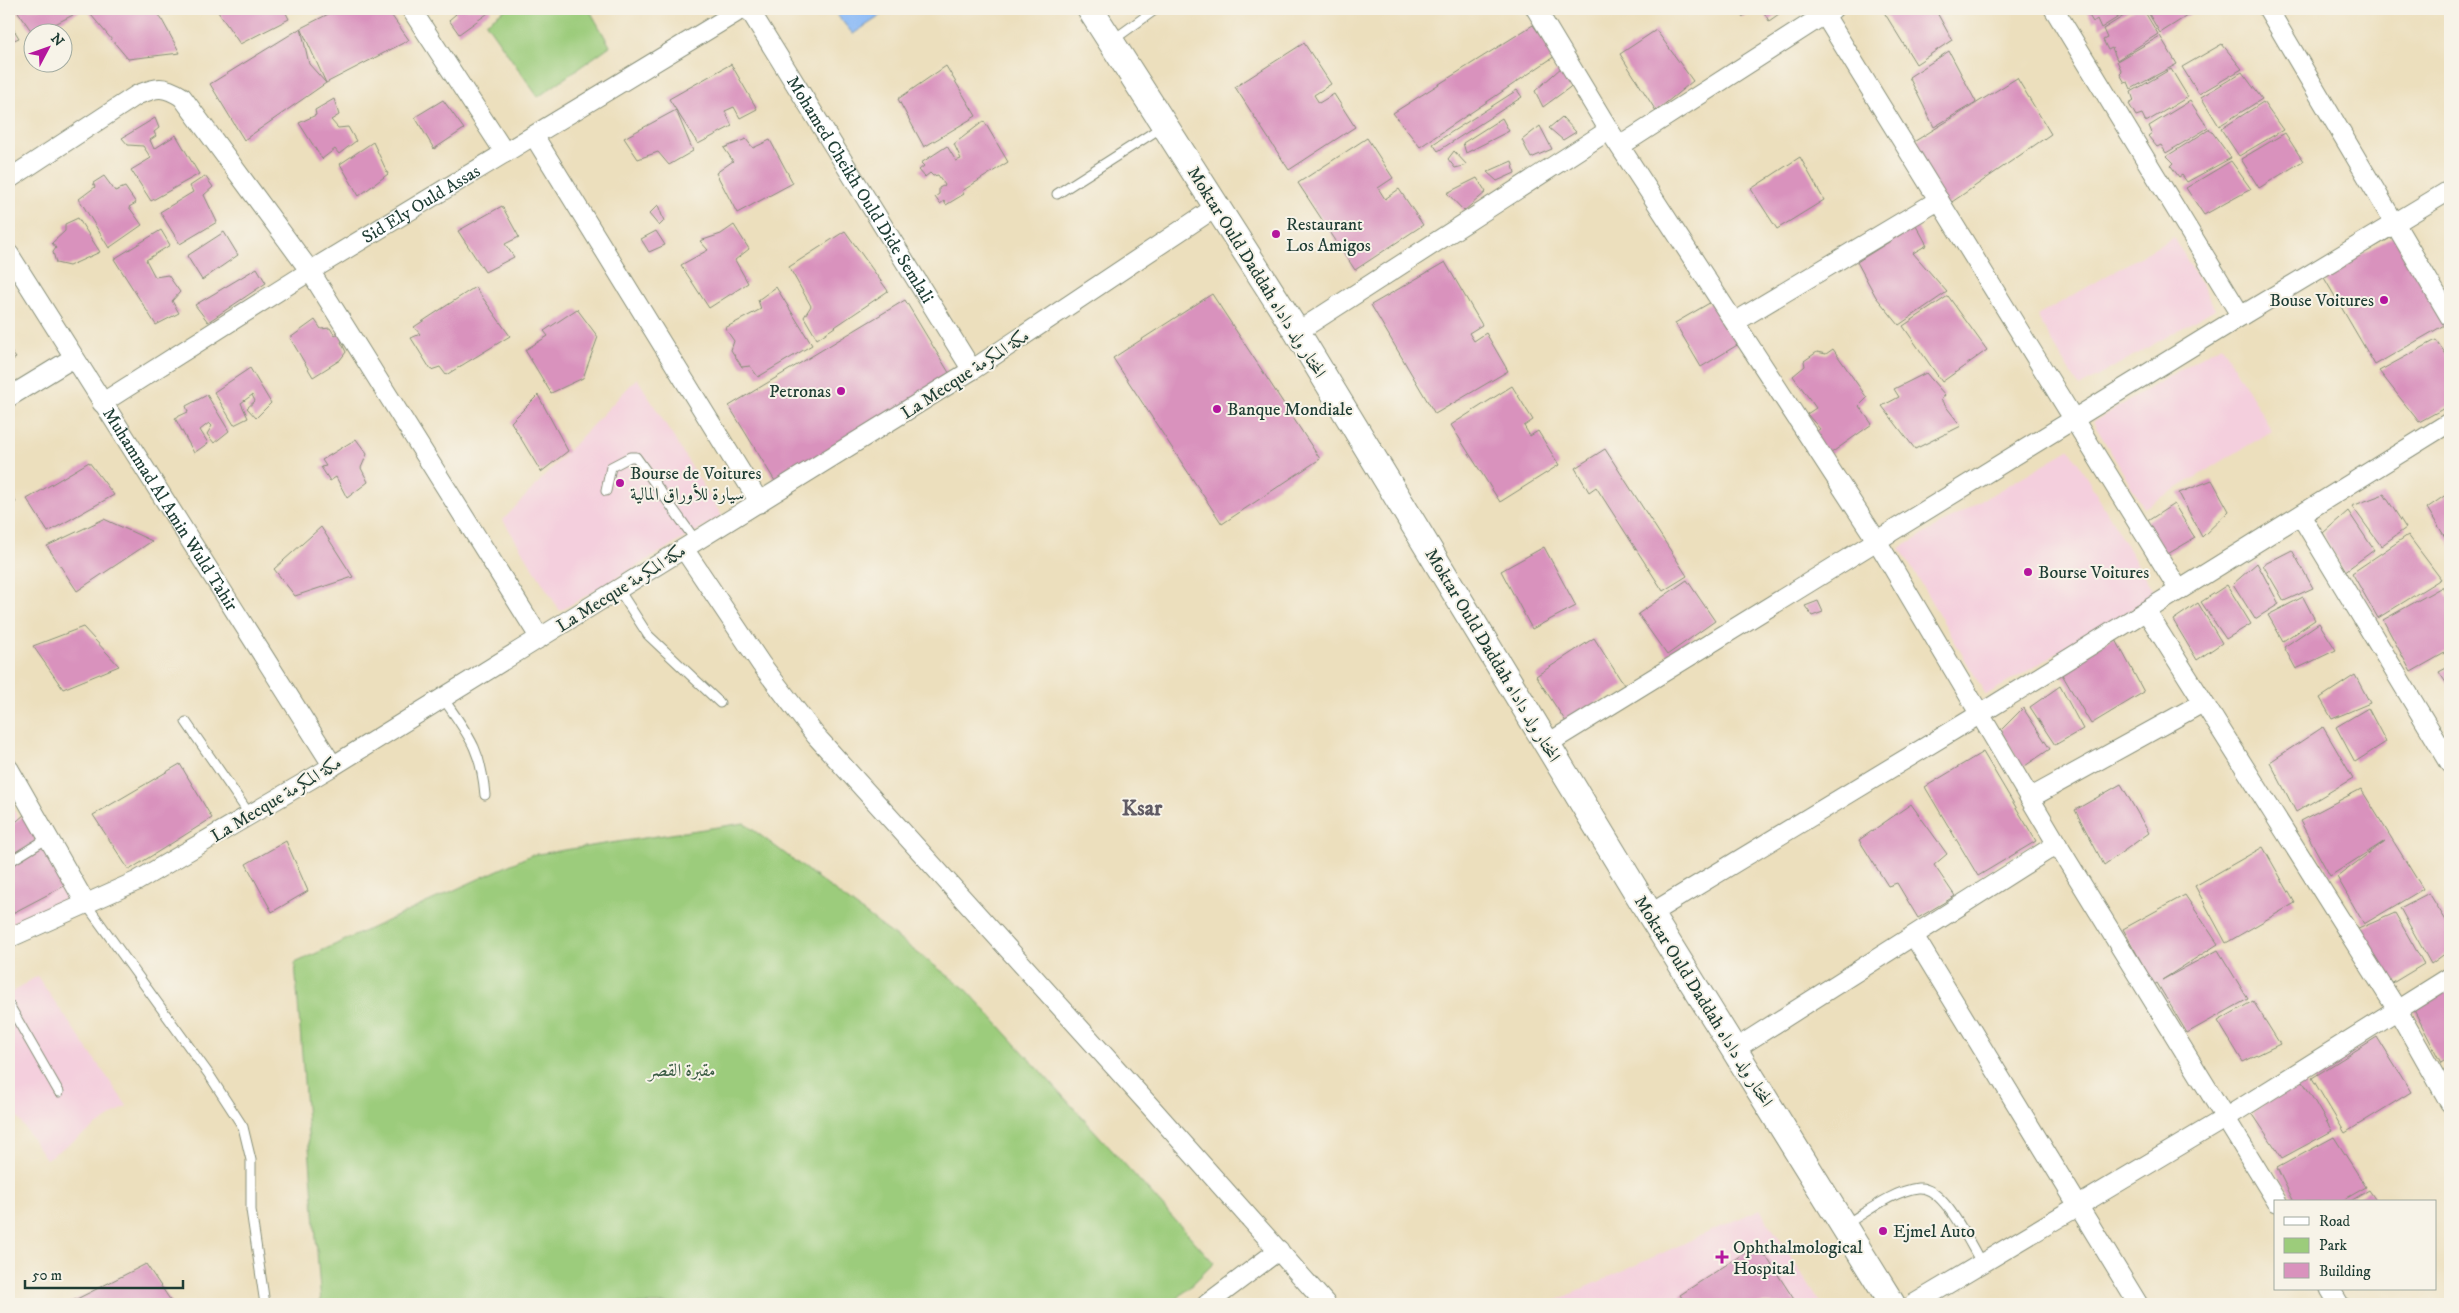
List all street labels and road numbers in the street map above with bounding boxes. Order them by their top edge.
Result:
street label: Mohamed Cheikh Ould Dide Semlali [781,72,938,308]
street label: Sid Ely Ould Assas [358,160,484,249]
street label: Moktar Ould Daddah المختار ولد داداه [1182,163,1331,382]
street label: La Mecque مكة المكرمة [897,325,1034,425]
street label: Muhammad Al Amin Wuld Tahir [97,404,242,616]
street label: La Mecque مكة المكرمة [553,540,690,638]
street label: Moktar Ould Daddah المختار ولد داداه [1420,545,1565,766]
street label: La Mecque مكة المكرمة [207,752,346,848]
street label: Moktar Ould Daddah المختار ولد داداه [1629,892,1778,1111]

